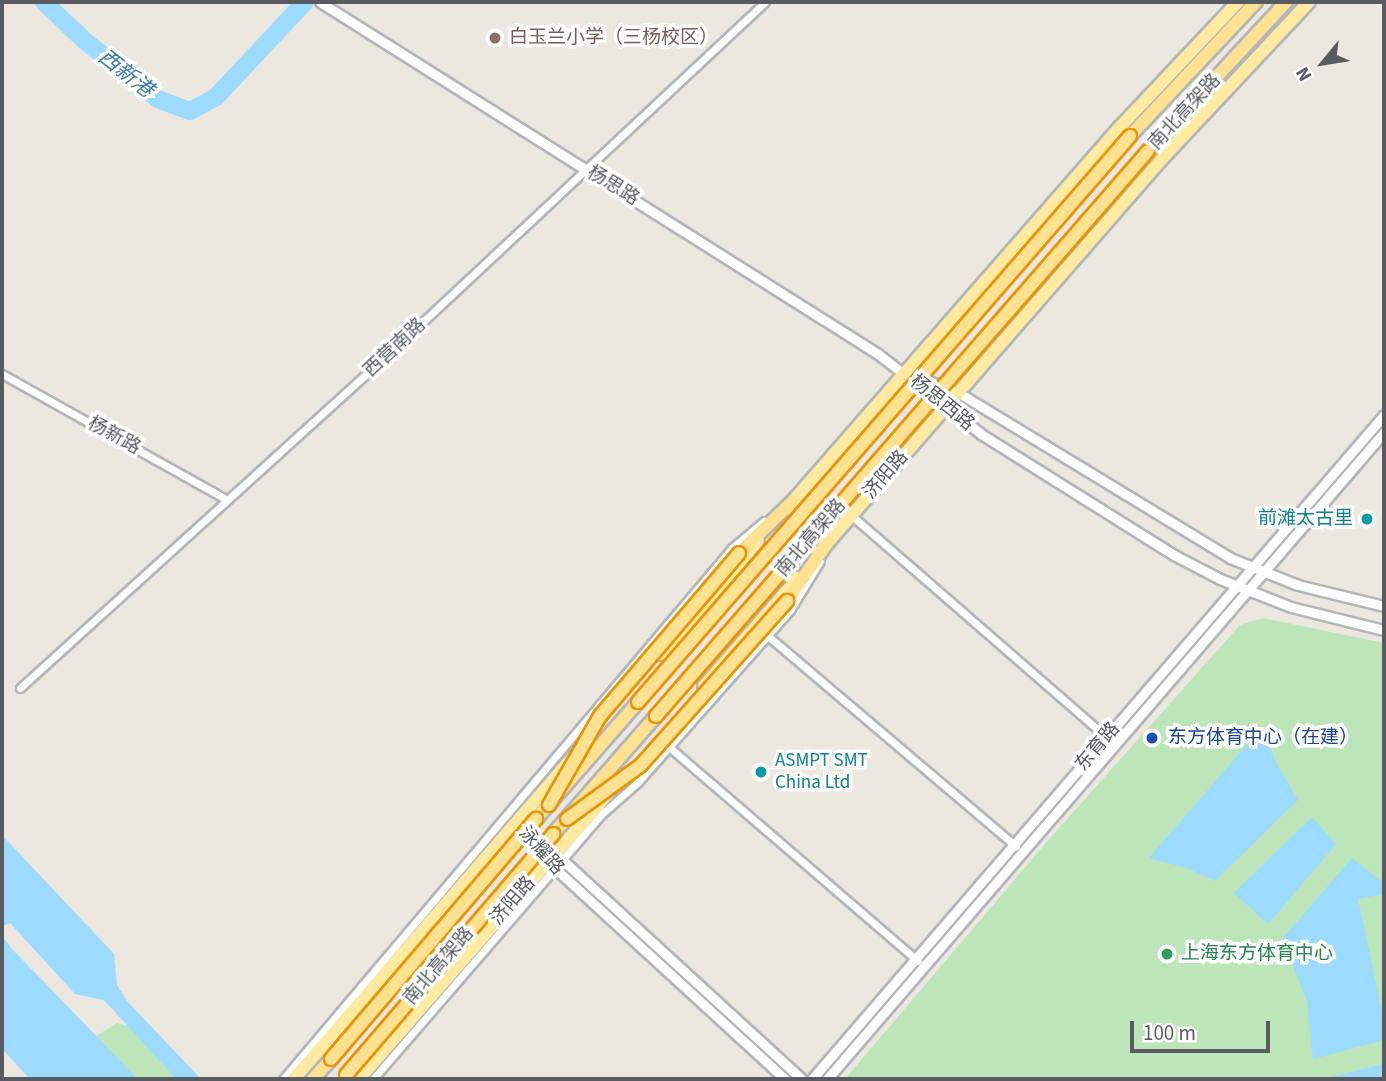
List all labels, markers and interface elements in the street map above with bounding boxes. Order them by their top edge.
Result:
place label: 白玉兰小学（三杨校区） [509,27,718,49]
north arrow [1288,28,1358,98]
marker: 白玉兰小学（三杨校区） [487,30,503,46]
water label: 西新港 [93,44,159,102]
text: N [1290,62,1319,86]
street label: 南北高架路 [1144,69,1226,155]
street label: 杨思路 [583,161,643,211]
street label: 西营南路 [359,314,431,382]
street label: 杨思西路 [905,370,979,436]
street label: 杨新路 [84,412,144,460]
street label: 济阳路 [859,446,913,504]
street label: 南北高架路 [771,495,851,581]
place label: 前滩太古里 [1258,508,1353,530]
marker: 前滩太古里 [1359,511,1375,527]
street label: 东育路 [1071,718,1125,776]
place label: 东方体育中心（在建） [1168,727,1358,749]
marker: 东方体育中心（在建） [1142,728,1162,748]
place label: ASMPT SMT China Ltd [775,750,868,794]
marker: ASMPT SMT China Ltd [753,764,769,780]
street label: 泳耀路 [513,822,569,880]
street label: 济阳路 [486,872,540,930]
street label: 南北高架路 [399,923,479,1009]
place label: 上海东方体育中心 [1181,943,1333,965]
marker: 上海东方体育中心 [1159,946,1175,962]
scale bar [1134,1007,1274,1052]
text: 100 m [1143,1018,1196,1048]

